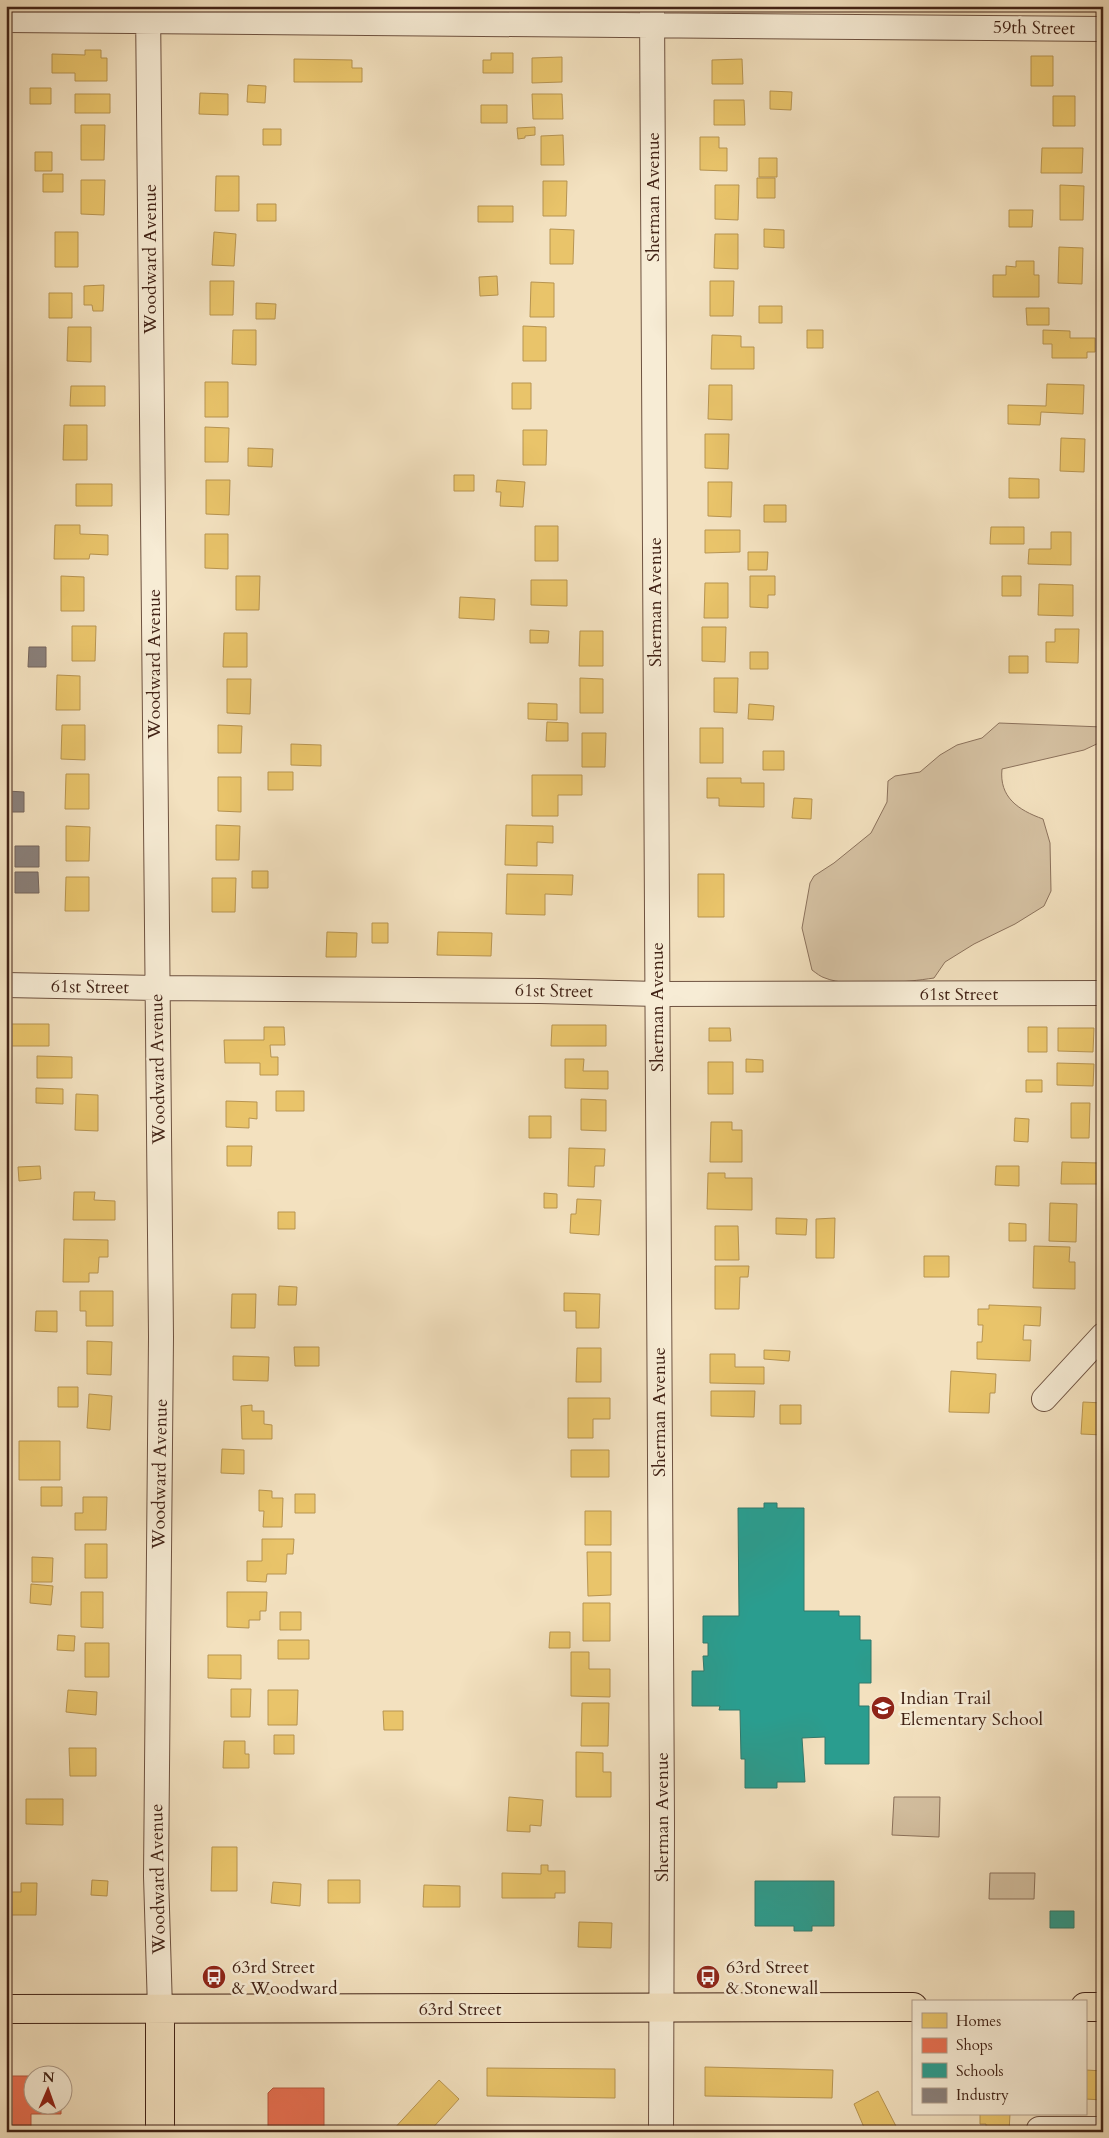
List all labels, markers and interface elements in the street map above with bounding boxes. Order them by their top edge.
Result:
street label: 59th Street [993,15,1076,41]
street label: Sherman Avenue [641,132,666,262]
street label: Woodward Avenue [138,184,163,335]
street label: Sherman Avenue [643,537,668,667]
street label: Woodward Avenue [142,589,167,740]
street label: Sherman Avenue [645,942,670,1072]
street label: 61st Street [51,974,130,1000]
street label: 61st Street [515,978,594,1004]
street label: 61st Street [920,982,998,1007]
street label: Woodward Avenue [144,994,172,1145]
street label: Sherman Avenue [647,1347,672,1477]
street label: Woodward Avenue [146,1399,174,1550]
place label: Indian Trail Elementary School [900,1686,1043,1732]
school or university icon: Indian Trail Elementary School [870,1695,896,1721]
street label: Sherman Avenue [650,1752,675,1882]
street label: Woodward Avenue [144,1804,172,1955]
place label: 63rd Street & Woodward [232,1955,338,2001]
place label: 63rd Street & Stonewall [726,1955,819,2001]
bus stop icon: 63rd Street & Woodward [201,1964,227,1990]
bus stop icon: 63rd Street & Stonewall [695,1964,721,1990]
street label: 63rd Street [419,1997,502,2022]
legend [912,2000,1086,2116]
text: Homes [956,2011,1001,2031]
text: Shops [956,2035,993,2055]
text: Schools [956,2061,1004,2081]
north arrow [22,2066,72,2116]
text: N [42,2068,55,2087]
text: Industry [956,2085,1009,2105]

